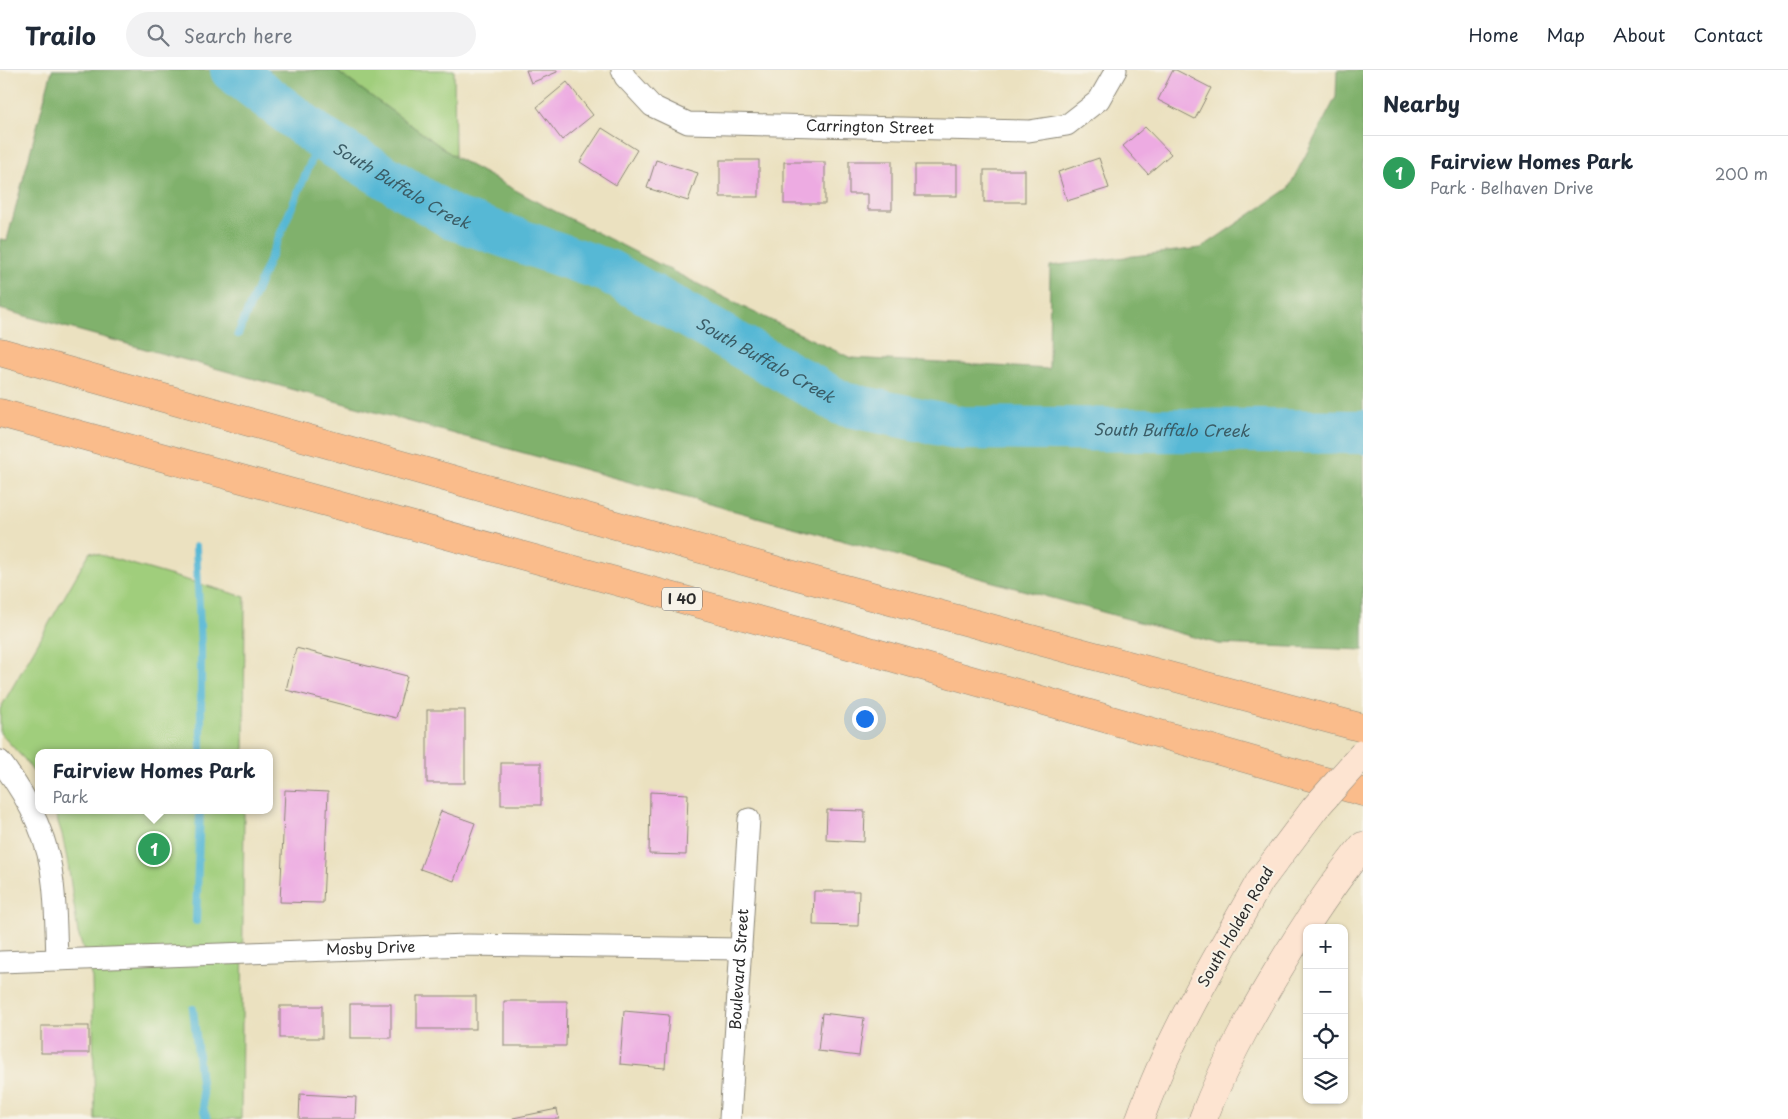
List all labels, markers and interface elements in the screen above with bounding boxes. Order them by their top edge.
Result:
search box [126,12,476,57]
text: Trailo [25,17,96,53]
icon: search [144,21,172,49]
text: Search here [184,21,292,49]
text: Home [1468,21,1518,48]
text: Map [1546,21,1585,48]
text: About [1613,21,1665,48]
text: Contact [1693,21,1763,48]
text: Nearby [1383,87,1460,119]
street label: Carrington Street [806,113,934,139]
water label: South Buffalo Creek [329,135,475,235]
text: Fairview Homes Park [1430,147,1633,175]
text: 1 [1395,161,1403,185]
text: 200 m [1715,161,1768,185]
text: Park · Belhaven Drive [1430,175,1594,199]
water label: South Buffalo Creek [692,310,841,409]
water label: South Buffalo Creek [1093,416,1251,442]
road number: I 40 [662,588,702,610]
your location [852,706,878,732]
popup [35,749,273,814]
text: Fairview Homes Park [52,756,256,784]
text: Park [52,784,88,808]
pin: 1 [138,830,170,868]
street label: South Holden Road [1191,862,1279,991]
street label: Boulevard Street [723,908,753,1031]
map controls [1303,924,1348,1104]
button: + [1303,924,1348,969]
street label: Mosby Drive [326,934,416,960]
button: − [1303,969,1348,1014]
button: locate [1303,1014,1348,1059]
button: layers [1303,1059,1348,1104]

